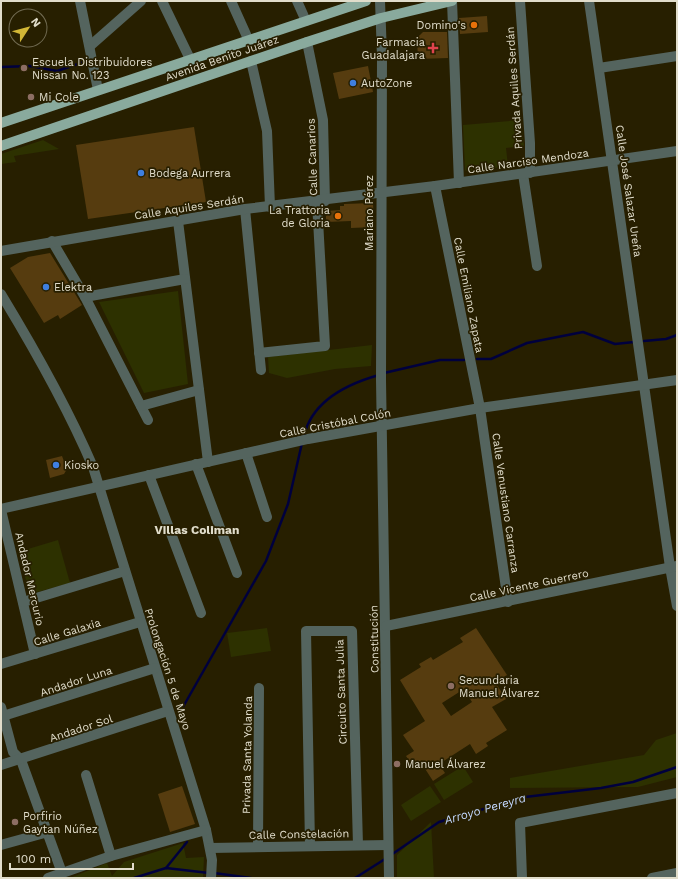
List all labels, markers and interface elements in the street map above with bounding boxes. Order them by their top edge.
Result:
north arrow [8,8,48,48]
text: N [28,15,43,30]
place label: Domino's [417,19,466,32]
marker: Domino's [469,20,479,30]
street label: Privada Aquiles Serdán [504,26,525,150]
street label: Avenida Benito Juárez [164,33,281,84]
place label: Farmacia Guadalajara [362,36,425,62]
marker: Farmacia Guadalajara [428,43,438,53]
place label: Escuela Distribuidores Nissan No. 123 [32,56,153,82]
marker: Escuela Distribuidores Nissan No. 123 [19,63,29,73]
place label: AutoZone [361,77,412,90]
marker: AutoZone [348,78,358,88]
place label: Mi Cole [39,91,79,104]
marker: Mi Cole [26,92,36,102]
street label: Calle Canarios [305,118,320,196]
street label: Calle José Salazar Ureña [613,124,644,258]
street label: Calle Narciso Mendoza [467,147,590,176]
place label: Bodega Aurrera [149,167,231,180]
marker: Bodega Aurrera [136,168,146,178]
street label: Mariano Pérez [363,175,376,251]
street label: Calle Aquiles Serdán [133,192,245,223]
place label: La Trattoria de Gloria [269,204,330,230]
marker: La Trattoria de Gloria [333,211,343,221]
street label: Calle Emiliano Zapata [451,236,486,354]
place label: Elektra [54,281,92,294]
marker: Elektra [41,282,51,292]
street label: Calle Cristóbal Colón [278,406,392,441]
street label: Calle Venustiano Carranza [489,432,522,574]
place label: Kiosko [64,459,99,472]
marker: Kiosko [51,460,61,470]
district label: Villas Coliman [155,523,239,537]
street label: Andador Mercurio [12,531,47,627]
street label: Calle Vicente Guerrero [468,567,590,604]
street label: Constitución [367,605,382,673]
street label: Prolongación 5 de Mayo [142,607,193,732]
street label: Calle Galaxia [32,616,102,649]
street label: Circuito Santa Julia [333,639,350,745]
street label: Andador Luna [38,664,114,699]
place label: Secundaria Manuel Álvarez [459,674,540,700]
marker: Secundaria Manuel Álvarez [446,681,456,691]
street label: Privada Santa Yolanda [240,696,255,814]
street label: Andador Sol [48,712,115,745]
place label: Manuel Álvarez [405,757,486,771]
marker: Manuel Álvarez [392,759,402,769]
water label: Arroyo Pereyra [442,791,528,828]
place label: Porfirio Gaytan Núñez [23,810,98,836]
marker: Porfirio Gaytan Núñez [10,817,20,827]
street label: Calle Constelación [249,827,349,842]
scale bar [10,845,133,871]
text: 100 m [16,852,51,866]

